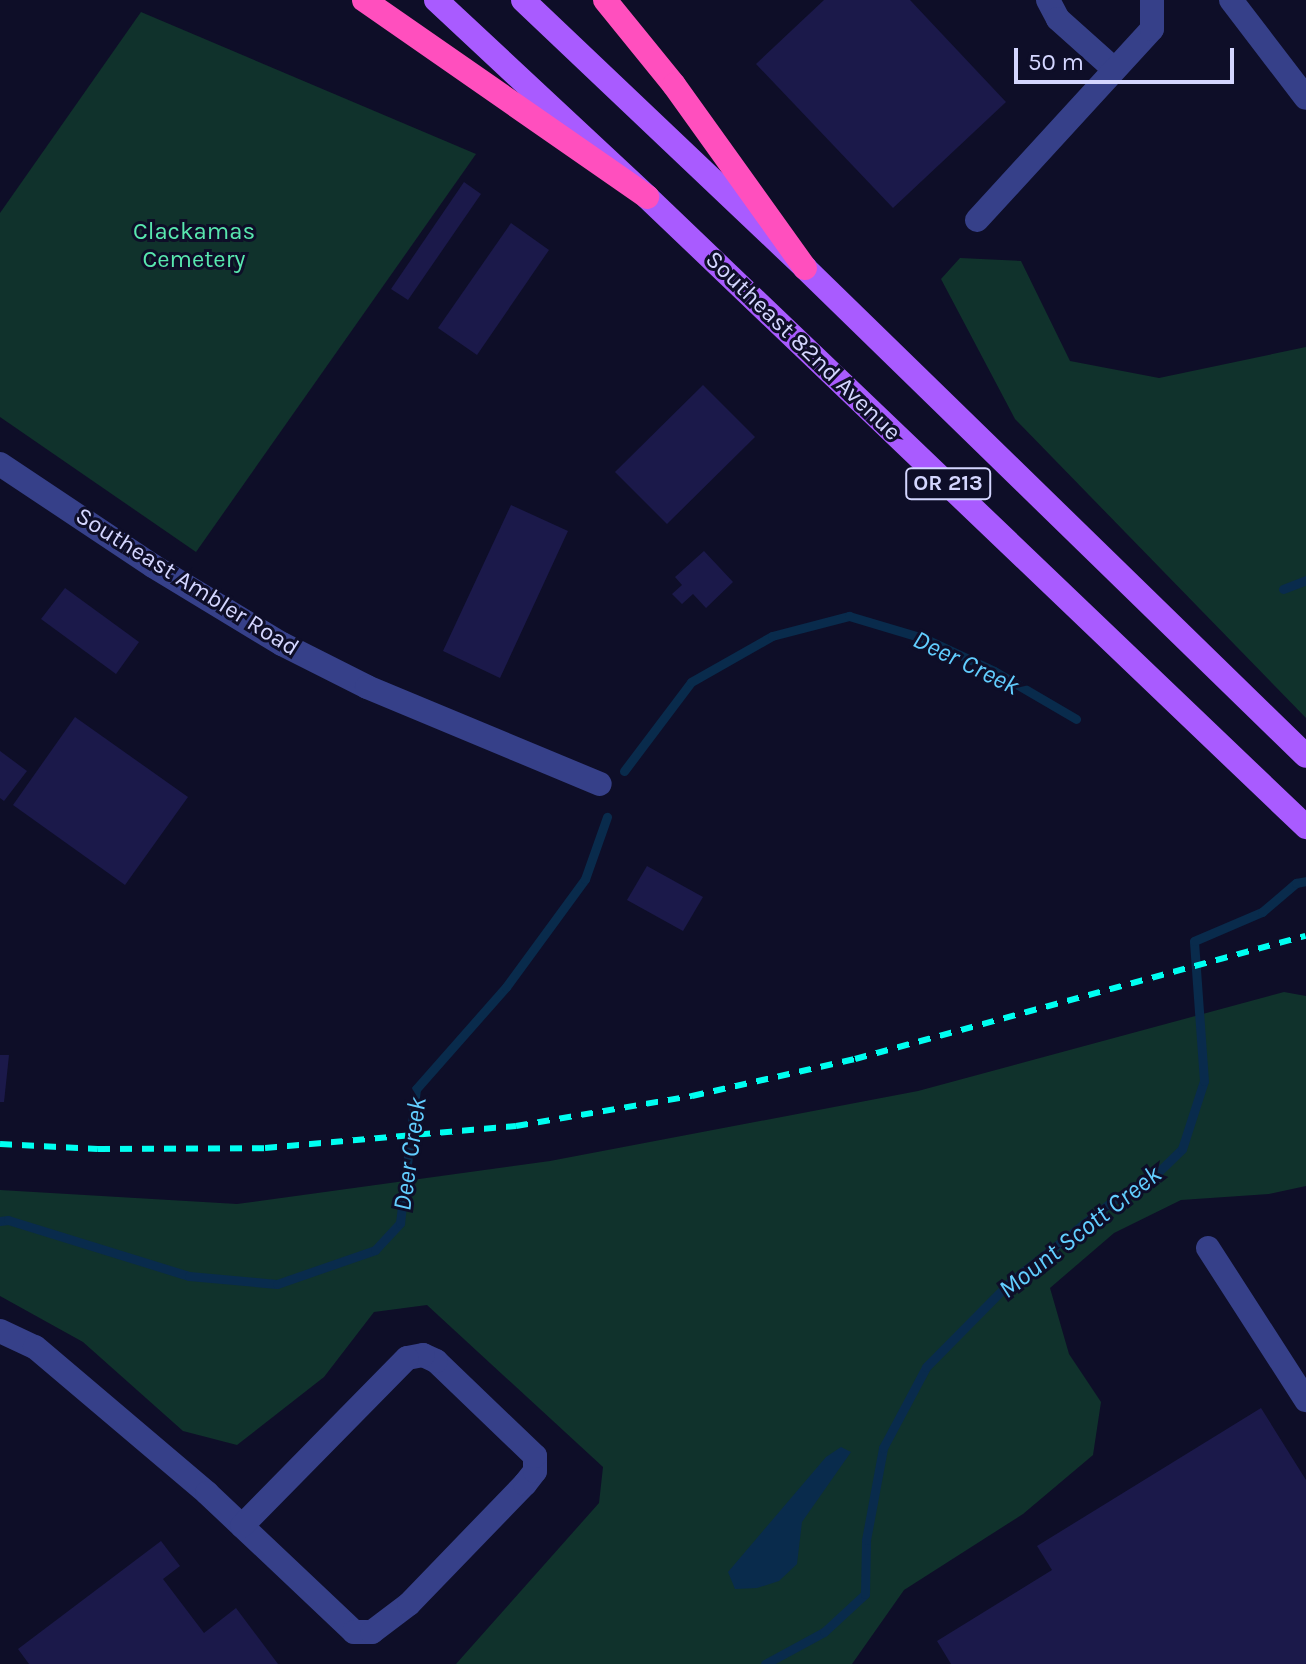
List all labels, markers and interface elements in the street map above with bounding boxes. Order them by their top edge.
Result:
scale bar [1018,32,1238,82]
text: 50 m [1028,48,1084,76]
park label: Clackamas Cemetery [133,218,255,274]
street label: Southeast 82nd Avenue [699,245,907,447]
road number: OR 213 [904,466,992,502]
street label: Southeast Ambler Road [70,502,304,662]
water label: Deer Creek [908,624,1024,702]
water label: Deer Creek [387,1095,433,1213]
water label: Mount Scott Creek [992,1159,1168,1305]

